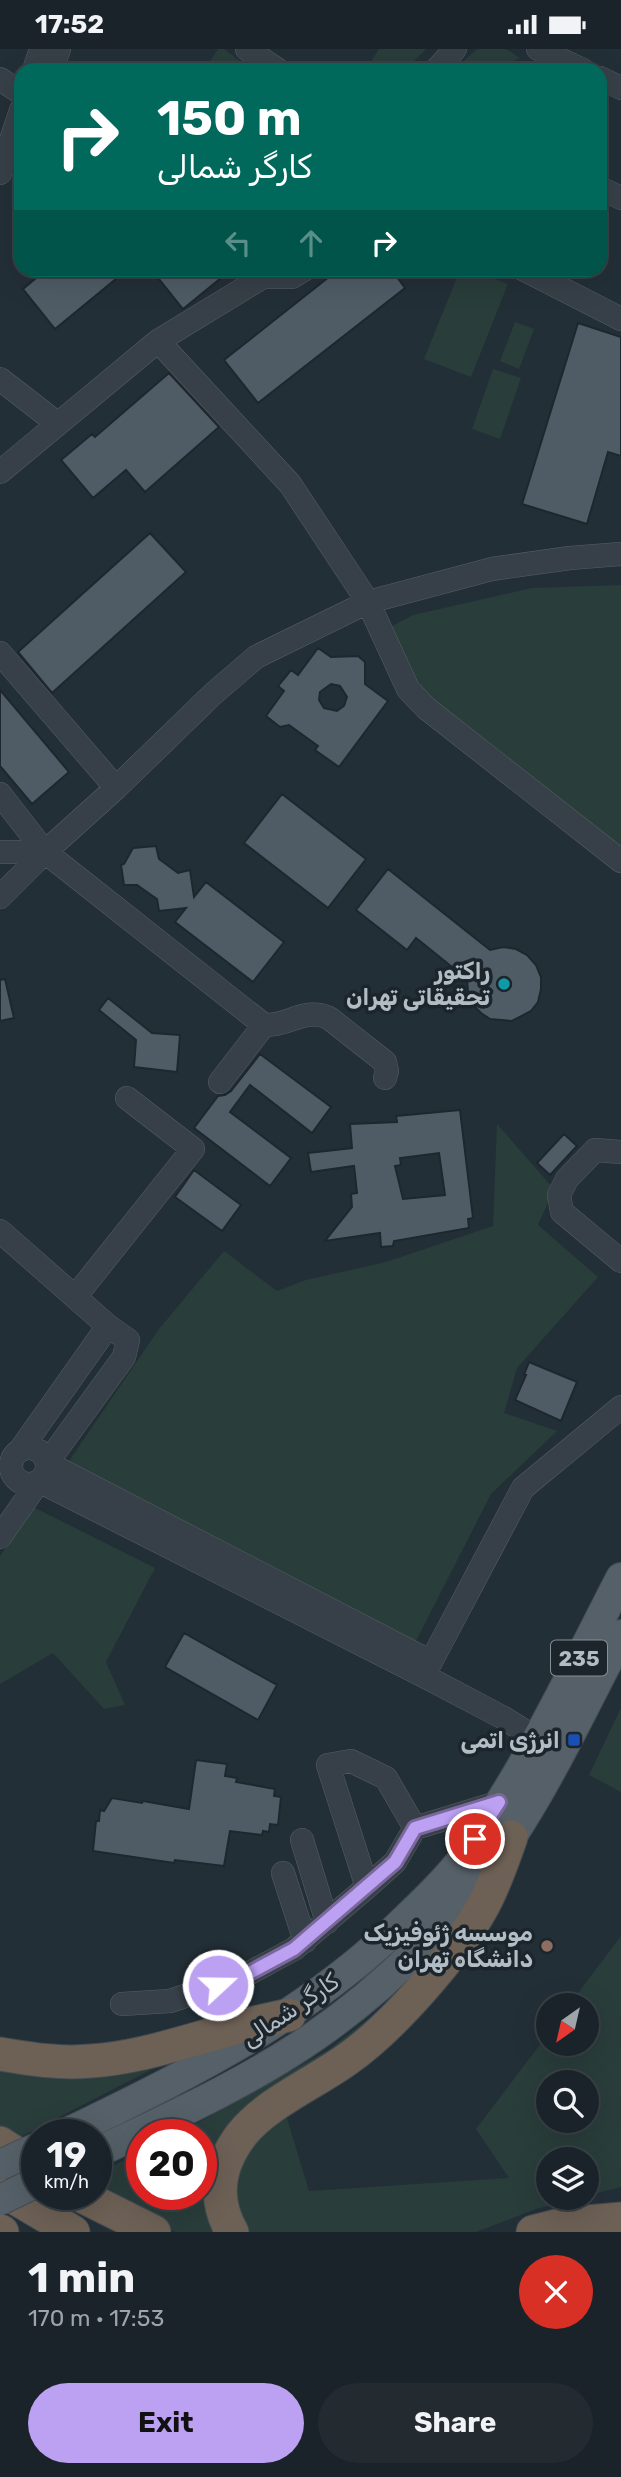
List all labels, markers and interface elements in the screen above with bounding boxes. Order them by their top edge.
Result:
text: 17:52 [35,9,104,40]
text: 150 m [157,89,302,147]
icon: right [42,91,133,182]
text: کارگر شمالی [157,148,312,186]
icon: left [219,224,257,262]
icon: ahead [292,224,330,262]
icon: right [365,224,403,262]
place label: راکتور تحقیقاتی تهران [346,957,490,1011]
marker: راکتور تحقیقاتی تهران [496,976,512,992]
road number: 235 [551,1641,607,1675]
place label: انرژی اتمی [460,1726,560,1754]
marker: انرژی اتمی [566,1732,582,1748]
pin [445,1809,505,1869]
icon: arrive [456,1820,494,1858]
place label: موسسه ژئوفیزیک دانشگاه تهران [364,1919,533,1973]
marker: موسسه ژئوفیزیک دانشگاه تهران [539,1938,555,1954]
position arrow [181,1948,255,2022]
street label: کارگر شمالی [236,1967,345,2053]
north arrow [536,1993,598,2056]
map controls [536,1993,599,2210]
button: search [536,2070,599,2133]
speed limit sign: 20 [126,2119,217,2210]
text: 19 [47,2134,86,2176]
button: layers [536,2147,599,2210]
text: km/h [44,2171,89,2193]
text: 1 min [28,2253,135,2303]
button: close [519,2255,593,2329]
text: 170 m · 17:53 [28,2304,164,2332]
button: Exit [28,2383,304,2463]
button: Share [318,2383,593,2463]

